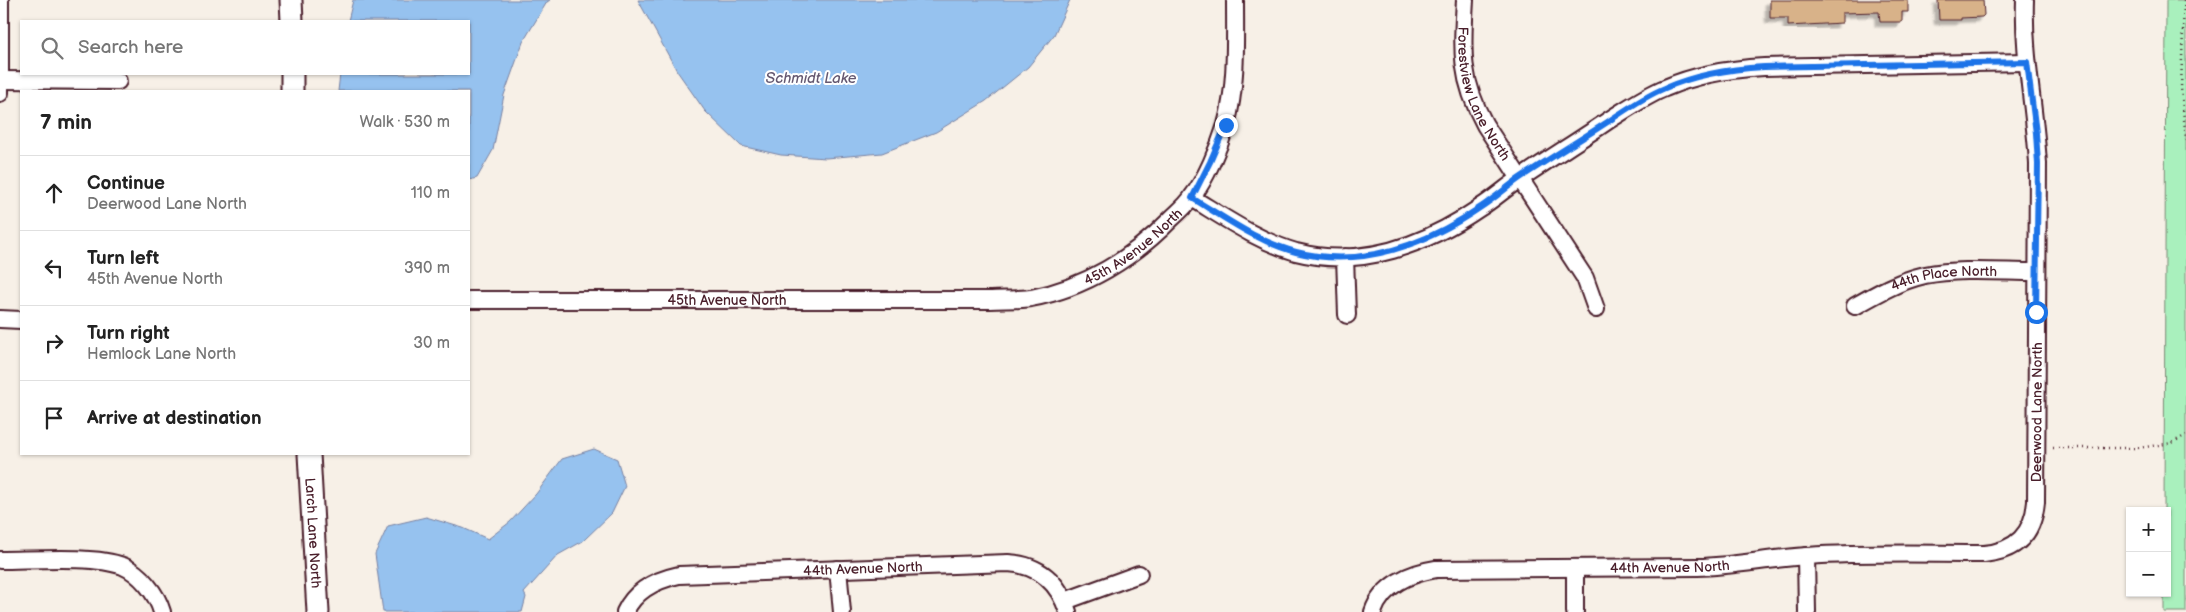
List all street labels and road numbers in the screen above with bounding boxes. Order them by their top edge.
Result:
street label: Forestview Lane North [1454,26,1514,164]
street label: 45th Avenue North [1081,205,1186,289]
street label: 44th Place North [1888,263,1997,295]
street label: 45th Avenue North [667,292,787,309]
street label: Deerwood Lane North [2028,342,2046,482]
street label: Larch Lane North [301,477,325,589]
street label: 44th Avenue North [1610,557,1731,577]
street label: 44th Avenue North [803,558,923,579]

